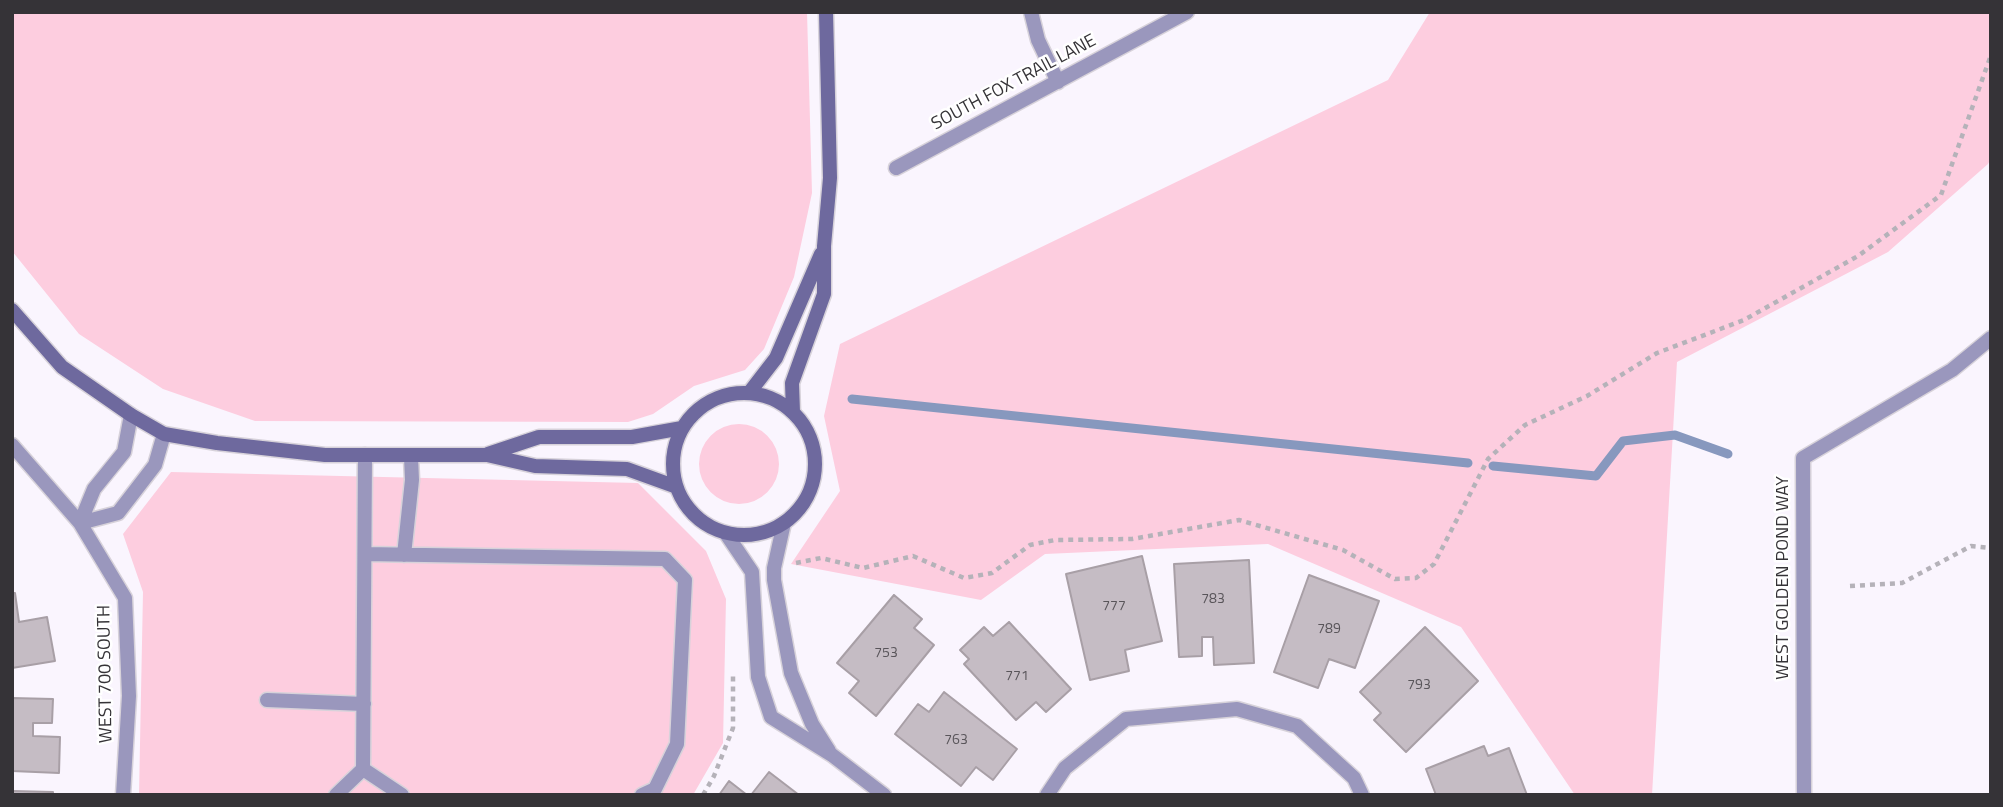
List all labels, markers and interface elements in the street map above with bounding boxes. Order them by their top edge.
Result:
street label: SOUTH FOX TRAIL LANE [928,30,1100,136]
street label: WEST GOLDEN POND WAY [1773,476,1795,680]
house number: 783 [1201,592,1225,608]
house number: 777 [1102,599,1126,615]
street label: WEST 700 SOUTH [94,605,118,743]
house number: 789 [1317,622,1341,638]
house number: 753 [874,646,898,662]
house number: 771 [1005,669,1029,685]
house number: 793 [1407,678,1431,694]
house number: 763 [944,733,968,749]

